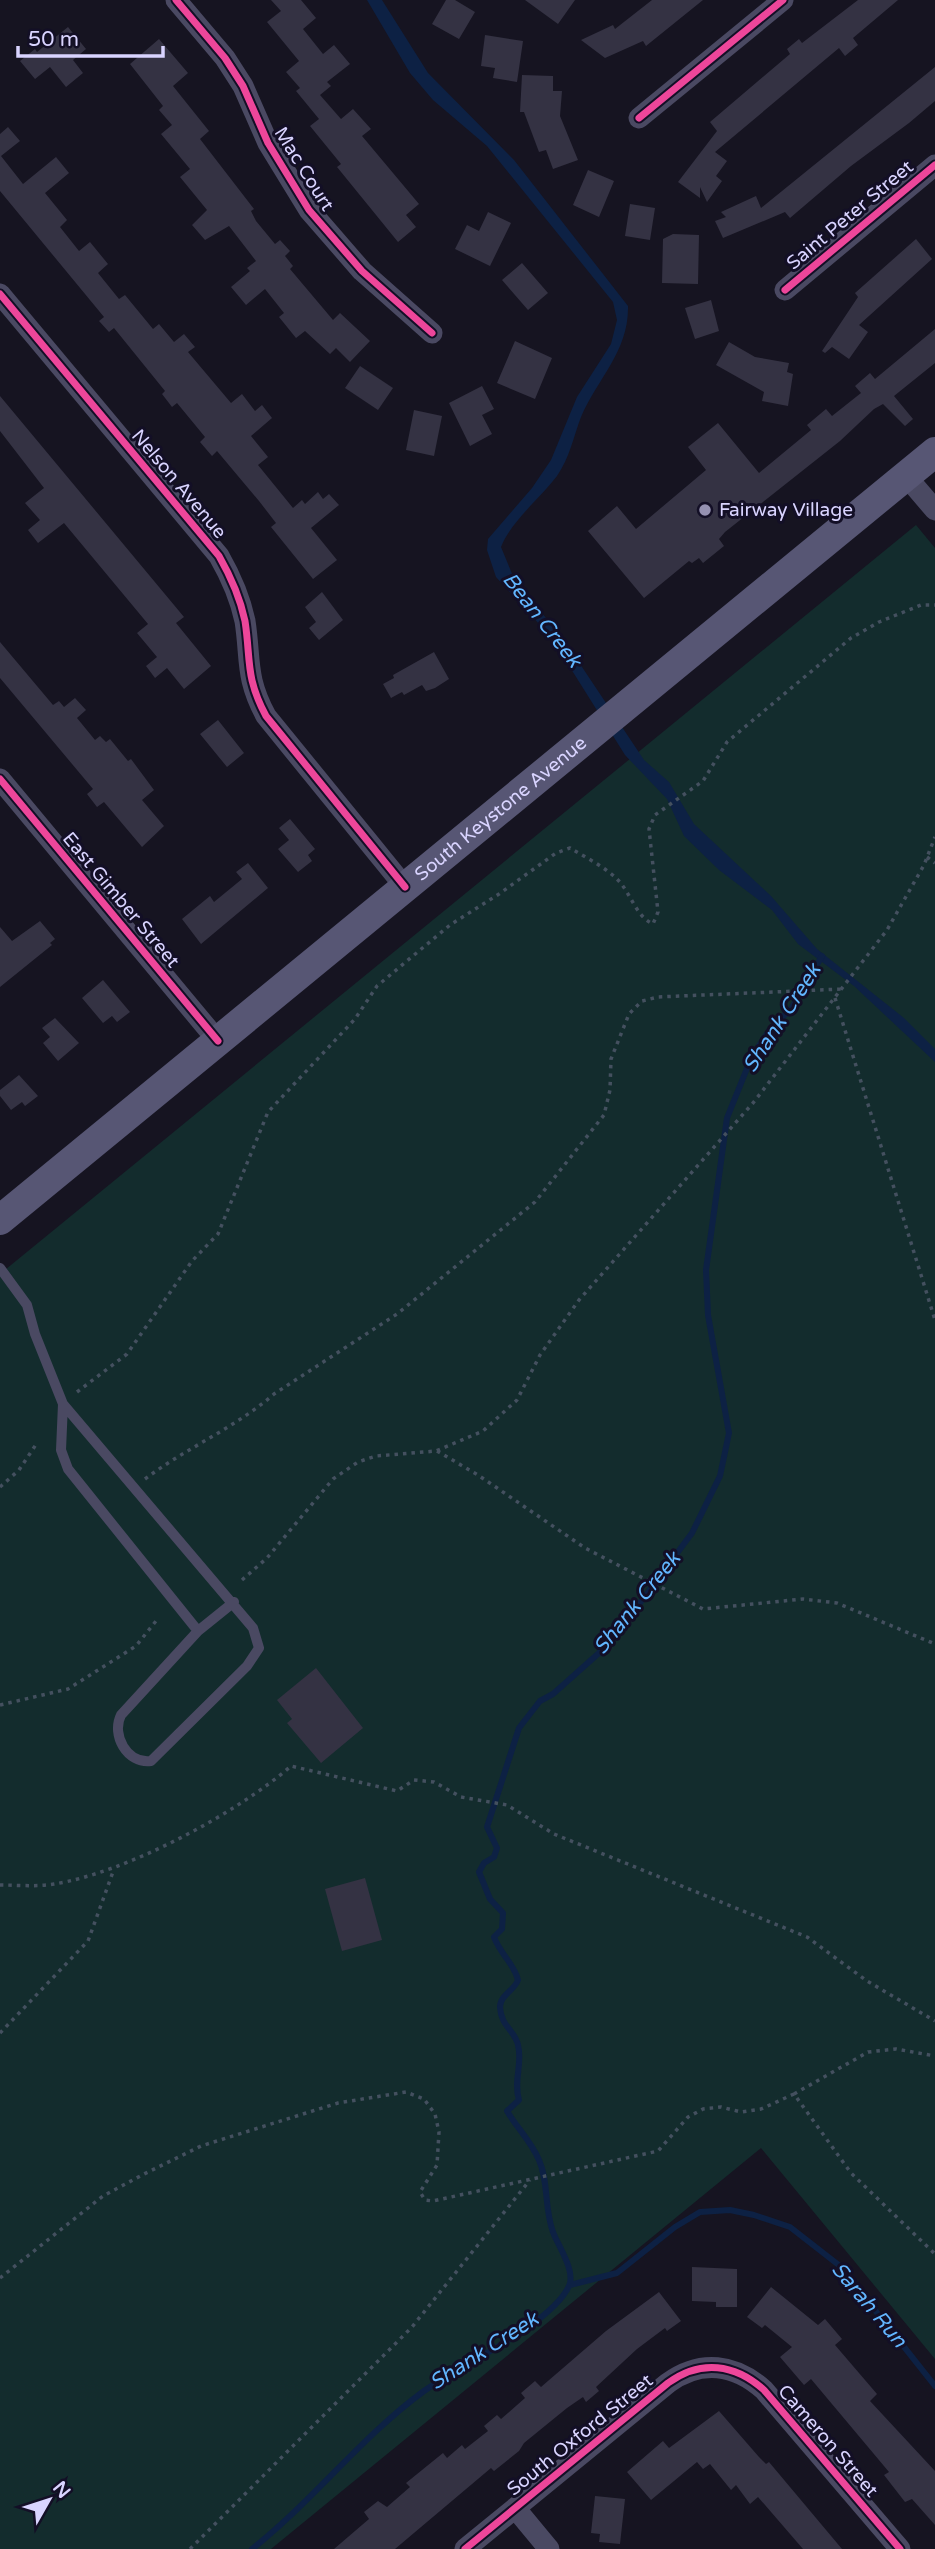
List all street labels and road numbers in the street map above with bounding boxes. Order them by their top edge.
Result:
street label: Mac Court [270,123,338,215]
street label: Saint Peter Street [782,156,918,274]
street label: Nelson Avenue [127,425,231,543]
street label: South Keystone Avenue [411,732,591,886]
street label: East Gimber Street [58,828,184,972]
street label: South Oxford Street [503,2370,657,2500]
street label: Cameron Street [773,2380,883,2502]

